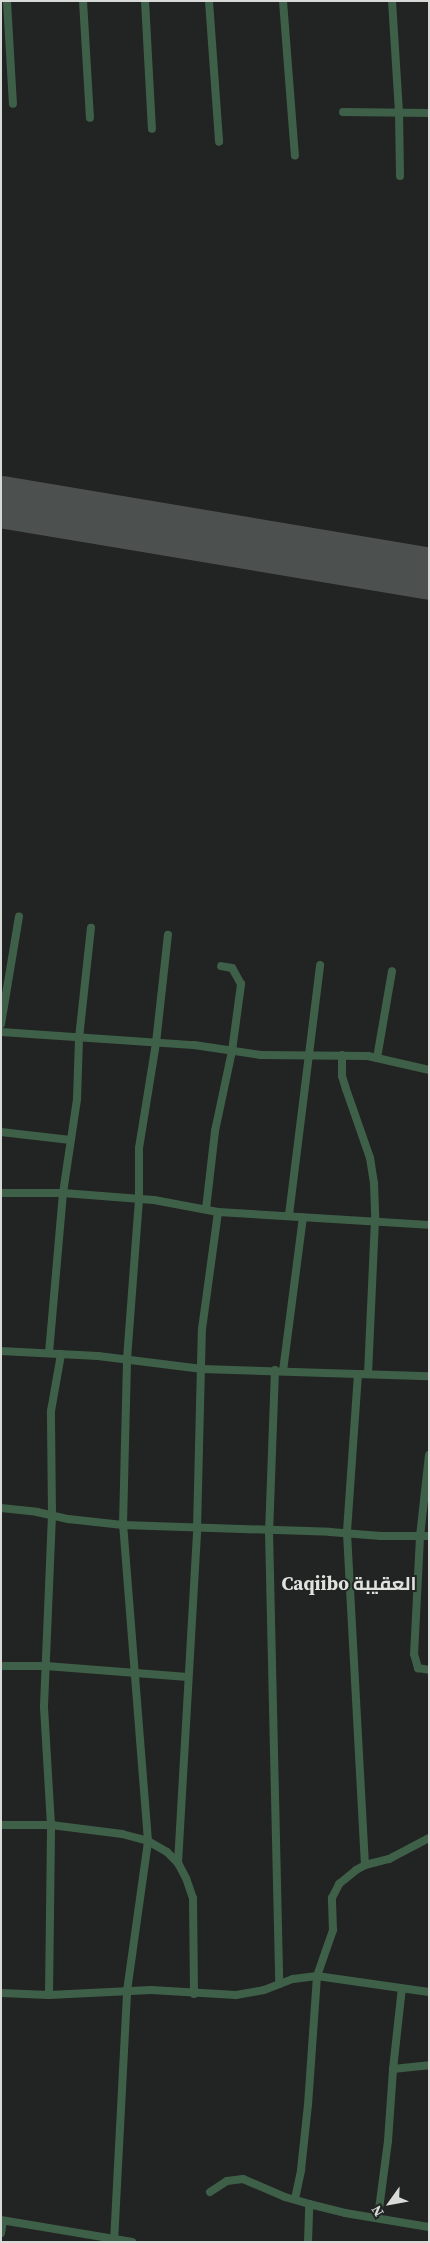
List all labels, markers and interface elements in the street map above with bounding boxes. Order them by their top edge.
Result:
district label: Caqiibo العقيبة [281,1573,417,1595]
north arrow [365,2178,415,2228]
text: N [366,2201,388,2221]

